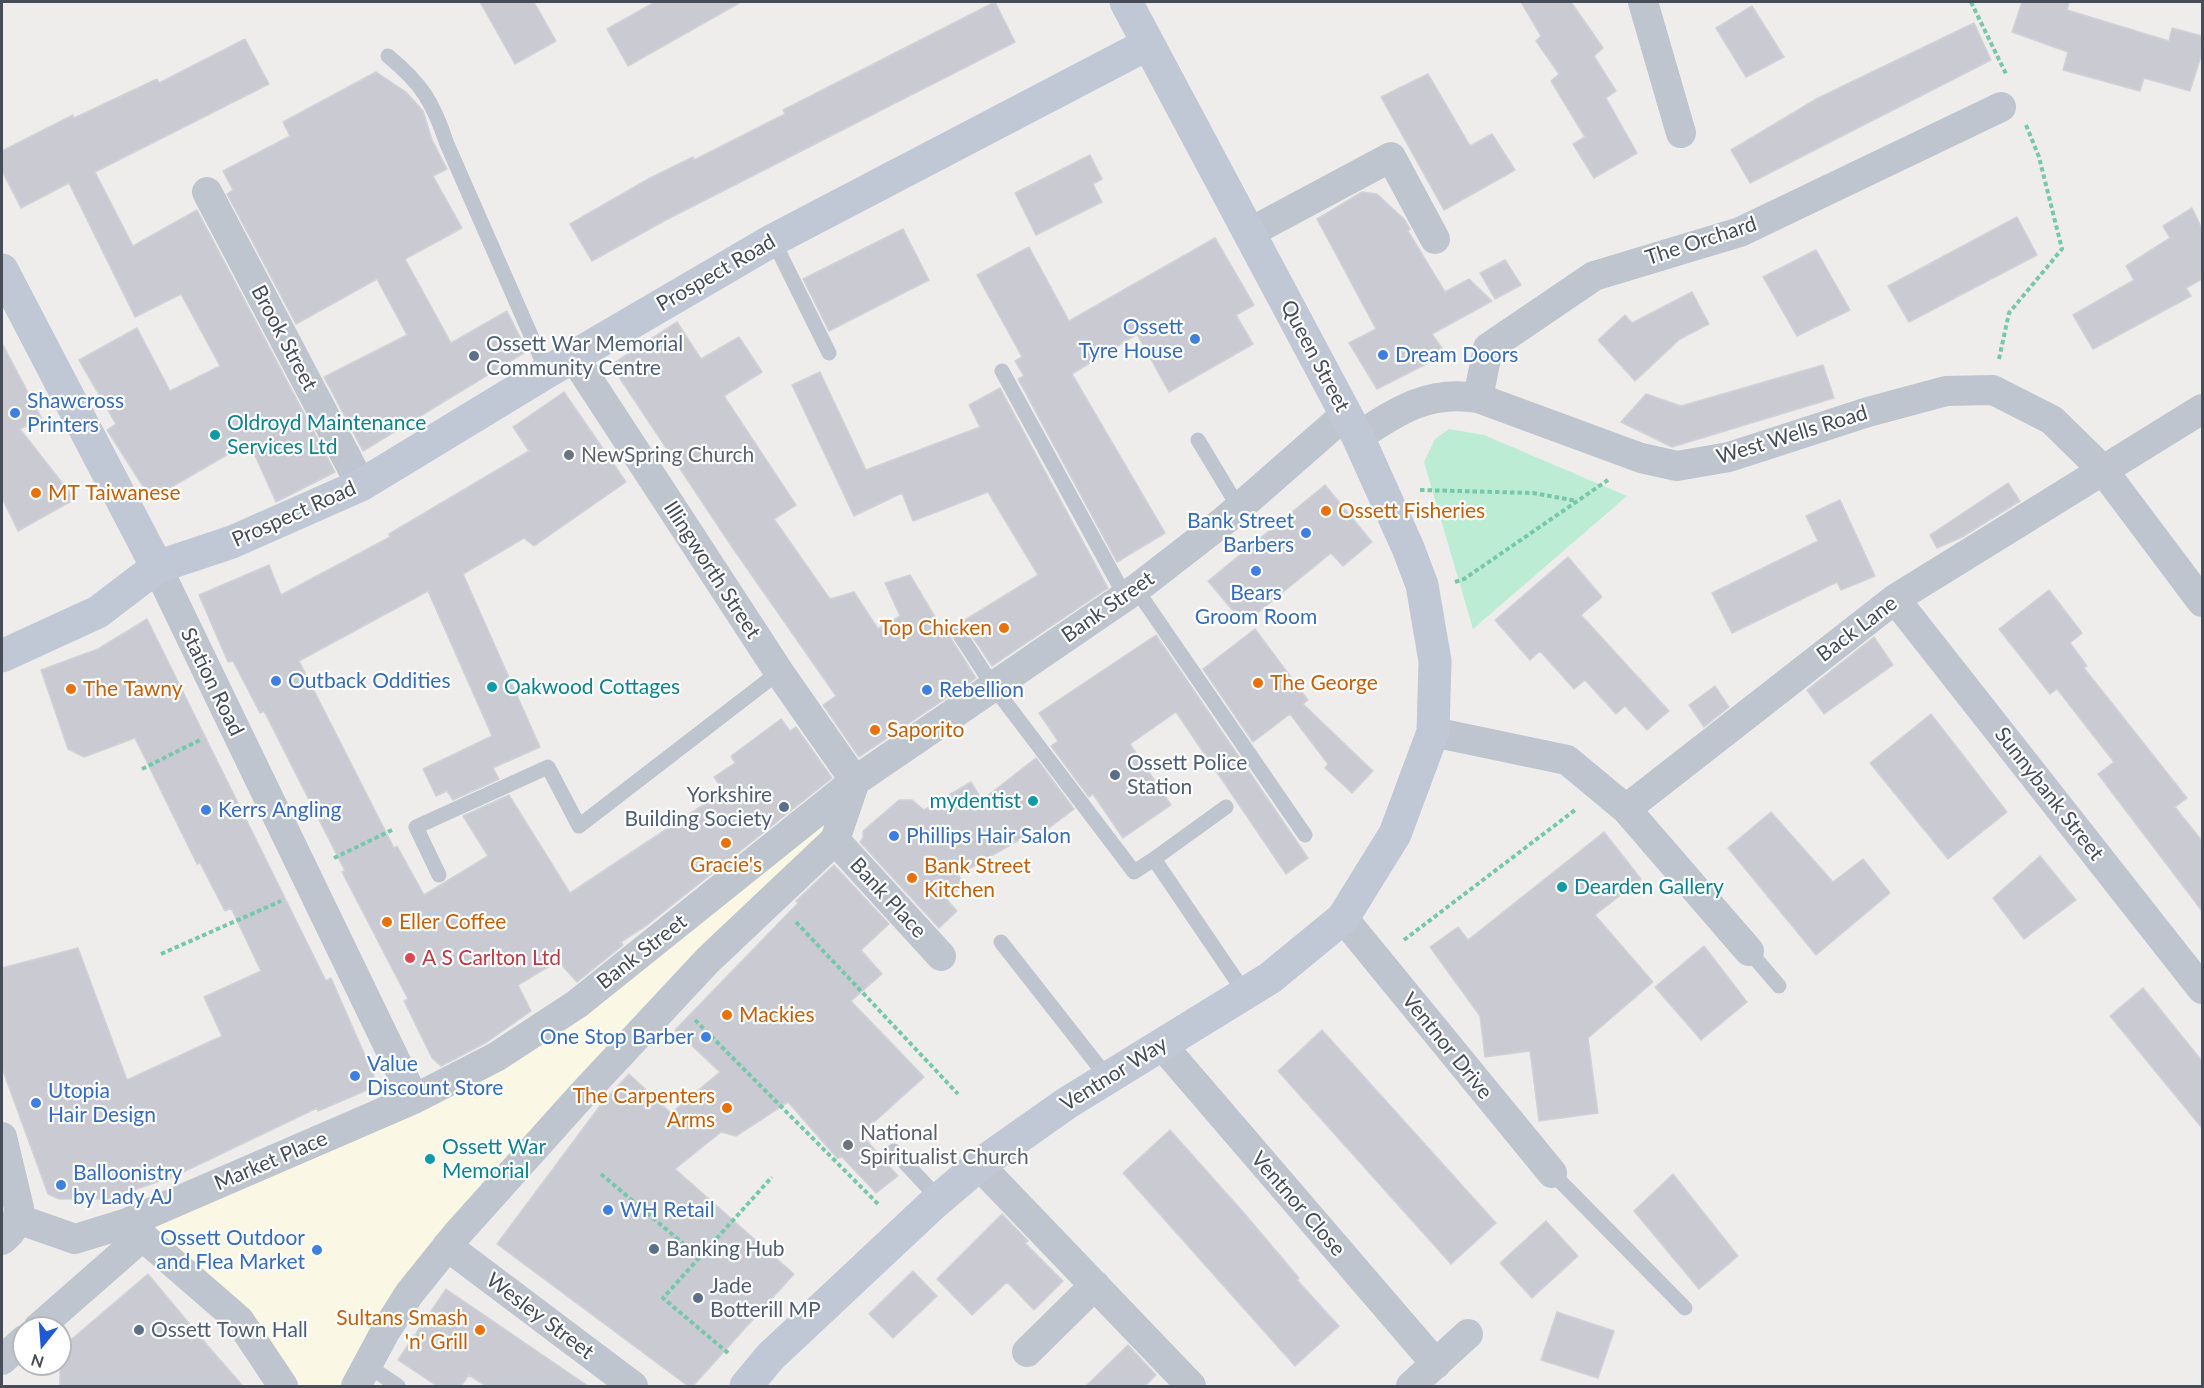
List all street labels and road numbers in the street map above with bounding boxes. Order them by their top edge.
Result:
street label: The Orchard [1642,211,1760,271]
street label: Prospect Road [652,229,780,317]
street label: Brook Street [246,281,322,395]
street label: Queen Street [1275,296,1355,416]
street label: West Wells Road [1714,400,1870,470]
street label: Prospect Road [228,475,360,553]
street label: Illingworth Street [658,496,766,644]
street label: Bank Street [1057,566,1159,648]
street label: Back Lane [1812,591,1902,667]
street label: Station Road [175,624,249,740]
street label: Sunnybank Street [1989,722,2109,866]
street label: Bank Place [845,853,931,943]
street label: Bank Street [592,909,692,995]
street label: Ventnor Drive [1396,988,1498,1104]
street label: Ventnor Way [1056,1031,1172,1117]
street label: Market Place [211,1126,331,1196]
street label: Ventnor Close [1246,1146,1350,1262]
street label: Wesley Street [481,1267,599,1365]

